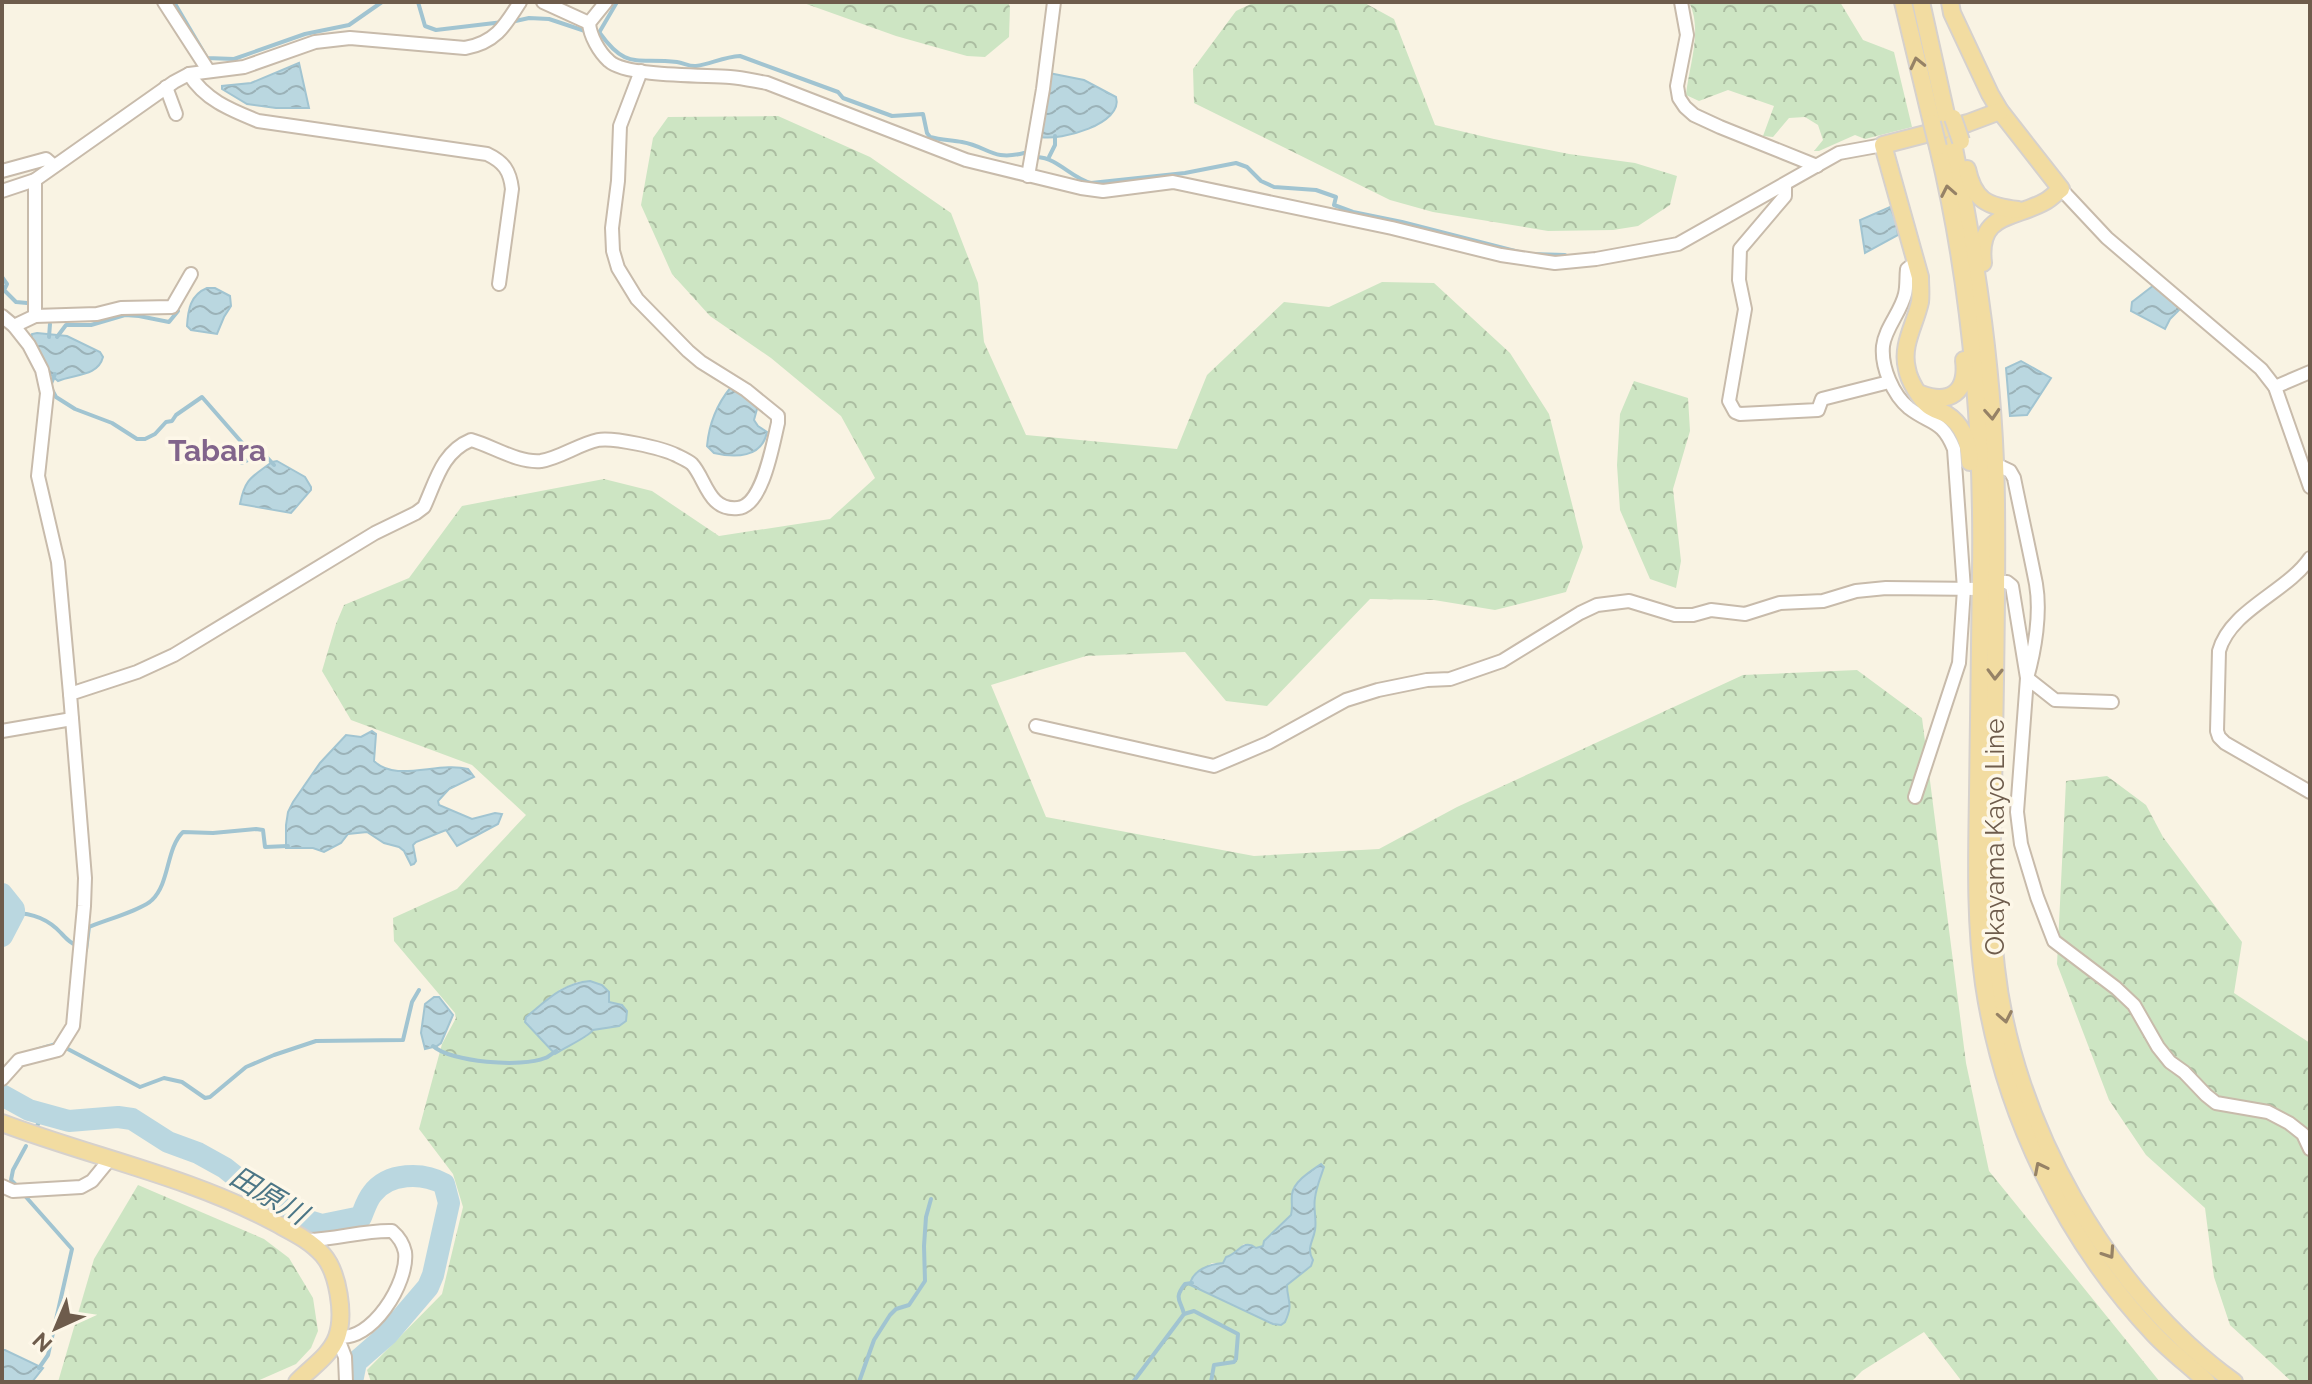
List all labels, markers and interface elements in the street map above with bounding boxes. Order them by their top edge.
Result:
one-way arrow [1909,56,1926,70]
one-way arrow [1940,185,1957,199]
one-way arrow [1983,408,2000,421]
district label: Tabara [168,433,266,468]
one-way arrow [1986,668,2004,681]
street label: Okayama Kayo Line [1980,718,2010,956]
one-way arrow [1996,1010,2013,1023]
water label: 田原川 [224,1160,316,1233]
one-way arrow [2034,1161,2050,1176]
one-way arrow [2099,1245,2114,1259]
north arrow [16,1288,96,1368]
text: N [27,1327,57,1358]

